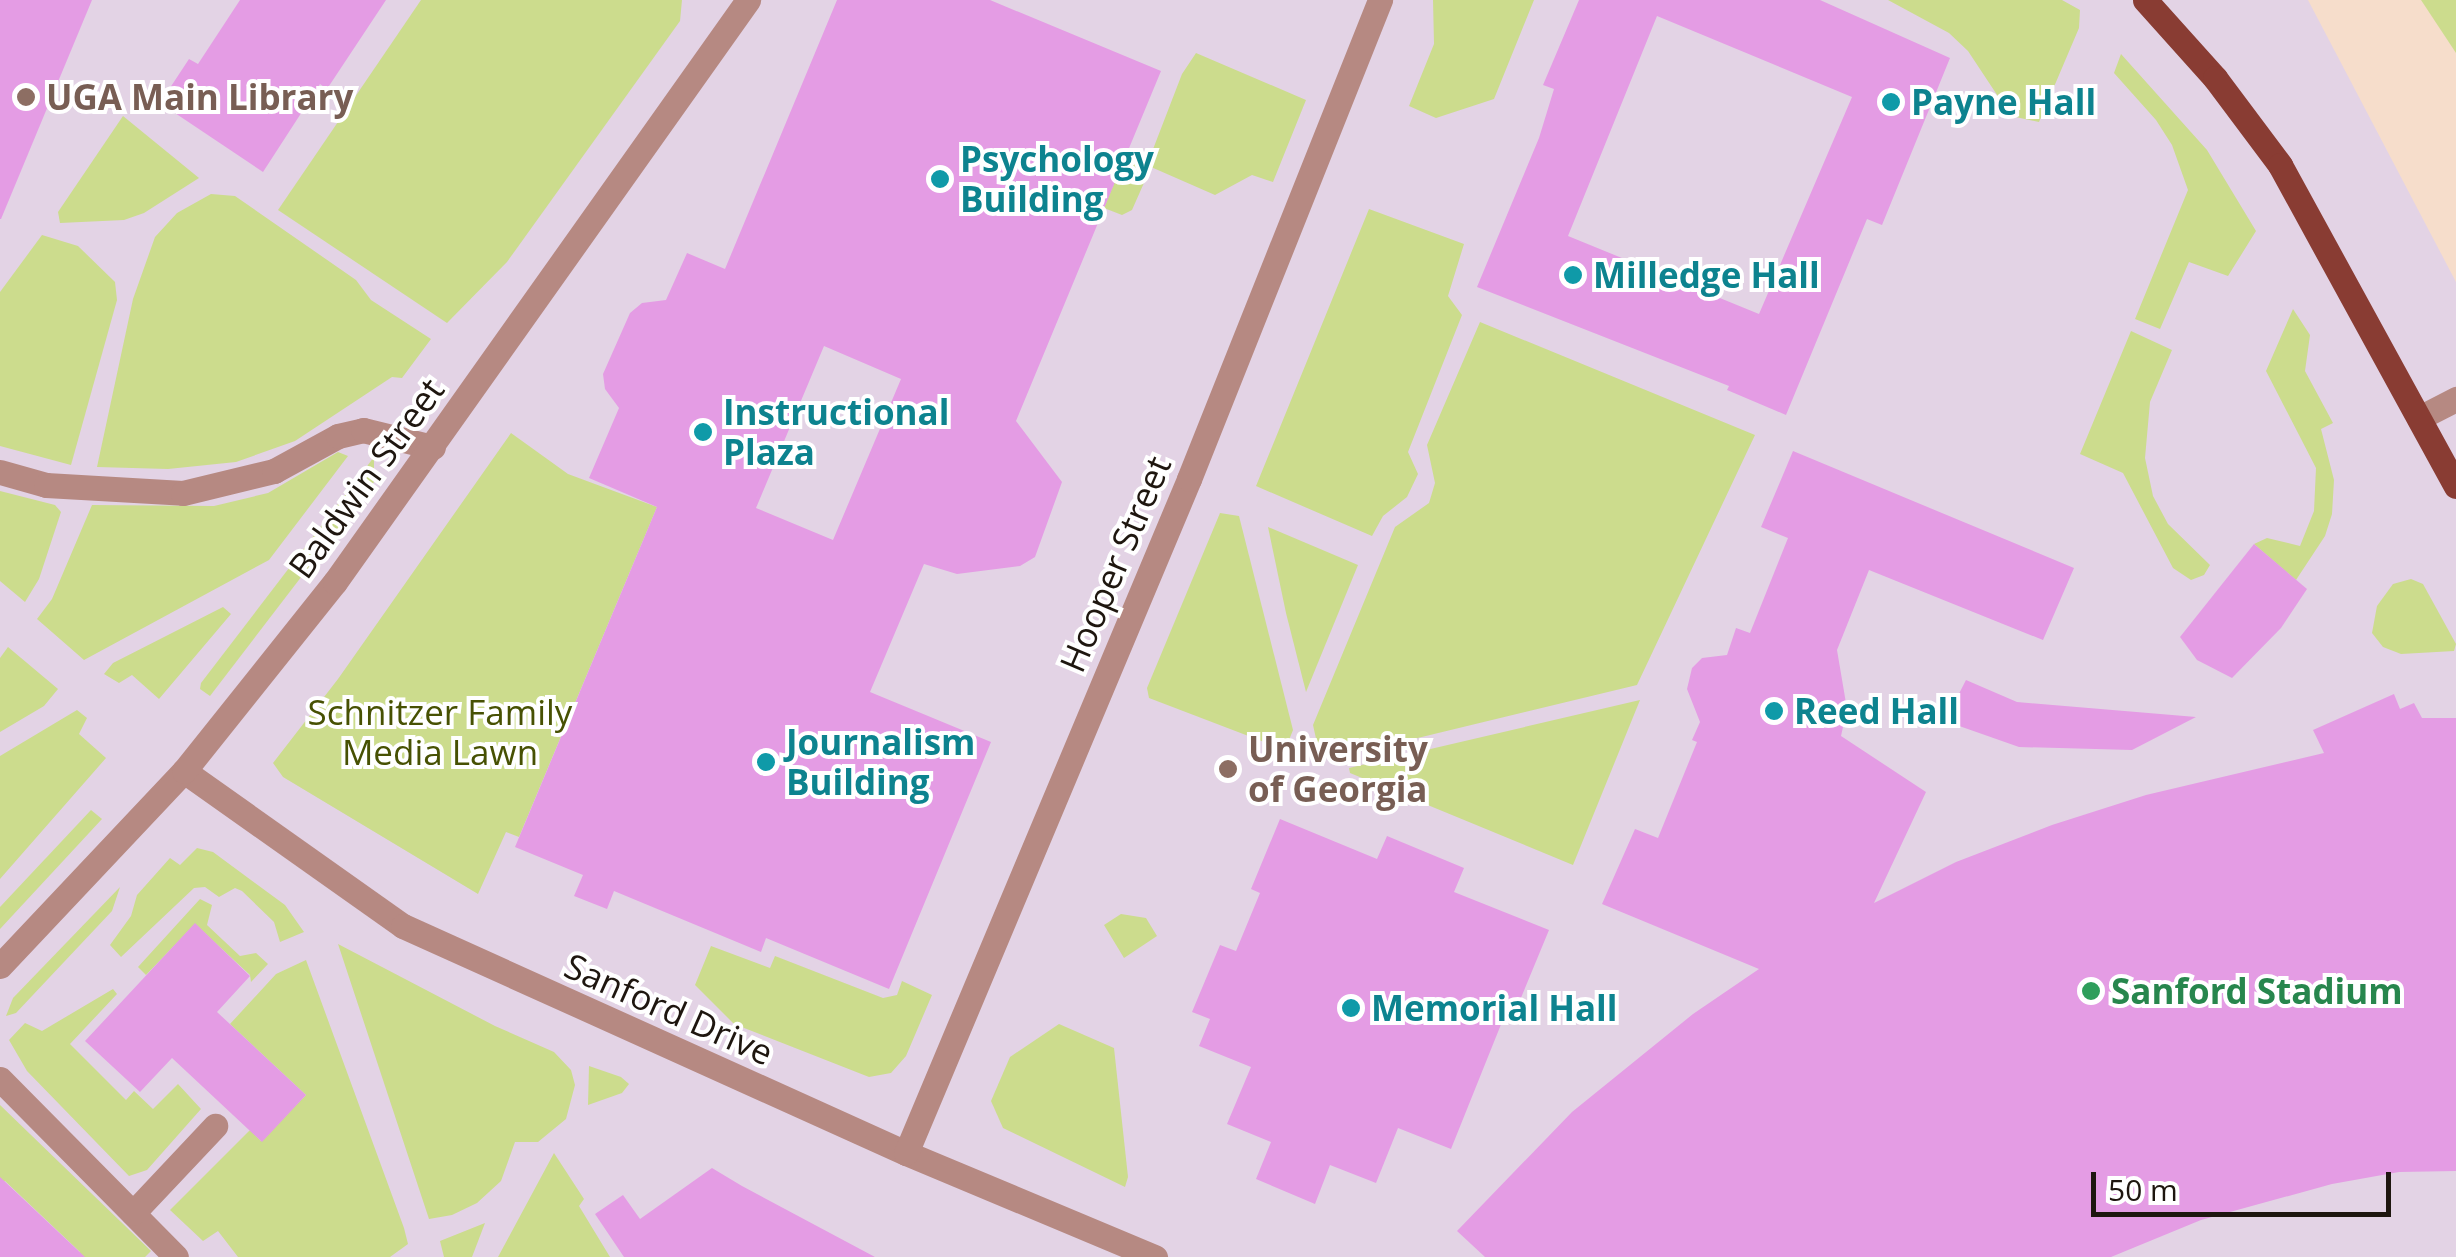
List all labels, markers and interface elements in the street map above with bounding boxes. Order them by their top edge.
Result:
place label: UGA Main Library [46,76,353,118]
place label: Payne Hall [1911,81,2096,123]
marker: UGA Main Library [15,86,37,108]
marker: Payne Hall [1880,91,1902,113]
place label: Psychology Building [960,138,1154,220]
marker: Psychology Building [929,168,951,190]
place label: Milledge Hall [1593,254,1820,296]
marker: Milledge Hall [1562,264,1584,286]
street label: Baldwin Street [279,370,453,586]
place label: Instructional Plaza [723,391,949,473]
marker: Instructional Plaza [692,421,714,443]
street label: Hooper Street [1051,450,1179,678]
place label: Reed Hall [1794,690,1959,732]
park label: Schnitzer Family Media Lawn [308,691,572,773]
marker: Reed Hall [1763,700,1785,722]
place label: Journalism Building [786,721,975,803]
place label: University of Georgia [1248,728,1428,810]
marker: Journalism Building [755,751,777,773]
marker: University of Georgia [1217,758,1239,780]
street label: Sanford Drive [558,944,780,1074]
place label: Sanford Stadium [2111,970,2403,1012]
marker: Sanford Stadium [2080,980,2102,1002]
place label: Memorial Hall [1371,987,1617,1029]
marker: Memorial Hall [1340,997,1362,1019]
scale bar [2096,1152,2396,1214]
text: 50 m [2108,1169,2178,1210]

